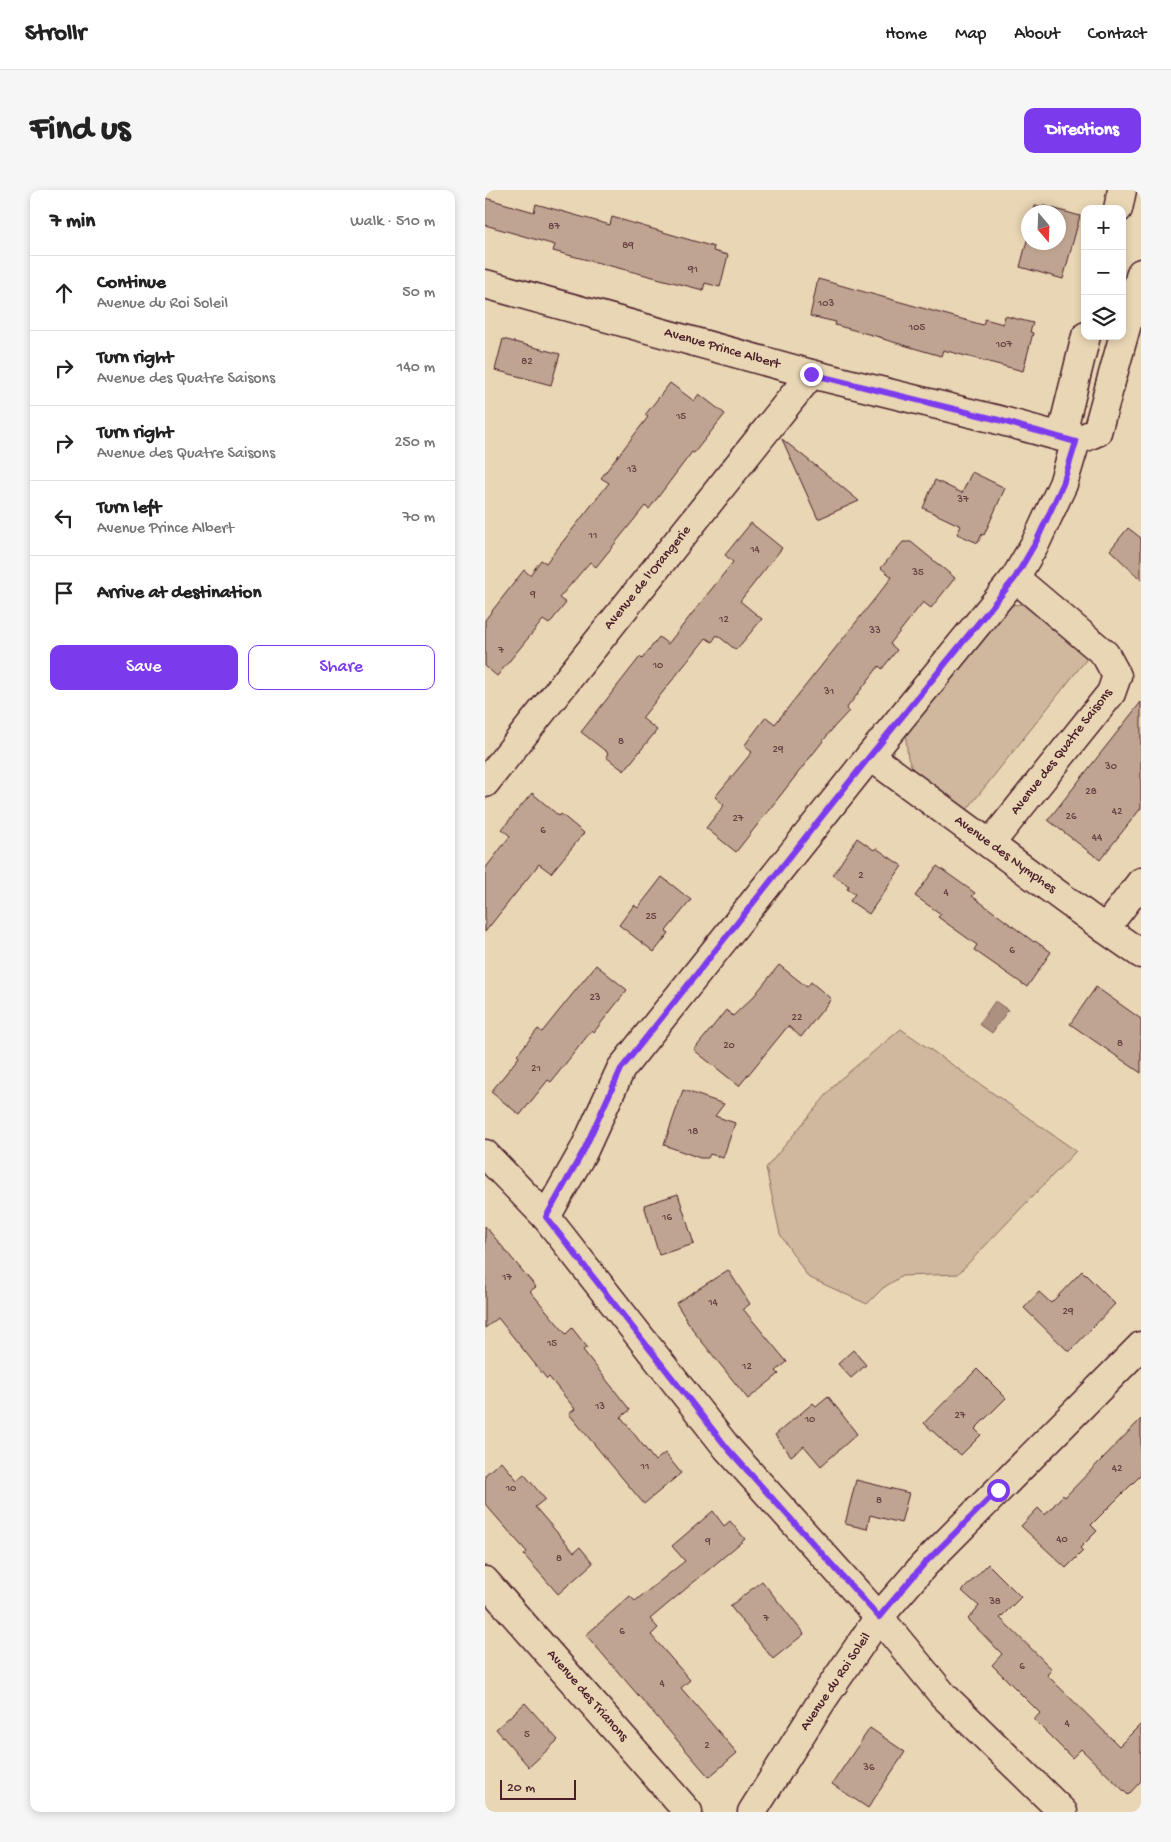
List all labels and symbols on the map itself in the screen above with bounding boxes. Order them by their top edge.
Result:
north arrow [1021,205,1066,250]
house number: 87 [548,221,560,233]
house number: 89 [622,240,634,252]
house number: 91 [687,264,698,276]
house number: 103 [817,298,834,310]
house number: 105 [908,322,925,334]
street label: Avenue Prince Albert [662,324,783,374]
house number: 107 [995,339,1012,351]
house number: 82 [521,356,533,368]
route end [800,363,823,386]
house number: 15 [675,411,686,423]
house number: 13 [626,464,637,476]
house number: 37 [956,494,969,506]
street label: Avenue de l'Orangerie [601,522,696,633]
house number: 11 [588,530,597,542]
house number: 14 [749,544,761,556]
house number: 35 [911,567,924,579]
house number: 9 [529,589,536,601]
house number: 12 [718,614,730,626]
house number: 33 [868,625,881,637]
house number: 7 [497,645,504,657]
house number: 10 [652,660,663,672]
street label: Avenue des Quatre Saisons [1007,685,1117,819]
house number: 31 [823,686,834,698]
house number: 8 [618,736,624,748]
house number: 29 [773,744,784,756]
house number: 30 [1104,761,1117,773]
house number: 28 [1085,786,1097,798]
house number: 42 [1112,806,1123,818]
house number: 26 [1066,811,1077,823]
street label: Avenue des Nymphes [951,812,1060,898]
house number: 27 [732,813,744,825]
house number: 6 [540,825,546,837]
house number: 44 [1092,832,1103,844]
house number: 2 [858,870,864,882]
house number: 4 [943,887,949,899]
house number: 25 [645,911,657,923]
house number: 6 [1009,945,1015,957]
house number: 23 [589,992,601,1004]
house number: 22 [792,1012,803,1024]
house number: 8 [1117,1038,1123,1050]
house number: 20 [723,1040,735,1052]
house number: 21 [531,1063,541,1075]
house number: 18 [687,1126,698,1138]
house number: 16 [661,1212,672,1224]
house number: 17 [501,1272,512,1284]
house number: 14 [707,1297,719,1309]
house number: 29 [1063,1306,1074,1318]
house number: 15 [546,1338,557,1350]
house number: 12 [741,1361,753,1373]
house number: 13 [594,1401,605,1413]
house number: 27 [954,1410,966,1422]
house number: 10 [804,1414,815,1426]
house number: 11 [640,1461,649,1473]
house number: 42 [1112,1463,1123,1475]
route start [987,1479,1010,1502]
house number: 10 [505,1483,516,1495]
house number: 8 [876,1495,882,1507]
house number: 40 [1056,1534,1068,1546]
house number: 9 [704,1536,711,1548]
house number: 8 [556,1553,562,1565]
house number: 38 [988,1596,1001,1608]
house number: 7 [762,1613,769,1625]
house number: 6 [619,1626,625,1638]
street label: Avenue du Roi Soleil [797,1630,875,1734]
street label: Avenue des Trianons [542,1647,632,1746]
house number: 6 [1019,1661,1025,1673]
house number: 4 [659,1678,665,1690]
house number: 4 [1064,1718,1070,1730]
house number: 5 [524,1729,530,1741]
house number: 2 [704,1740,710,1752]
house number: 36 [862,1762,875,1774]
scale bar [500,1777,576,1800]

